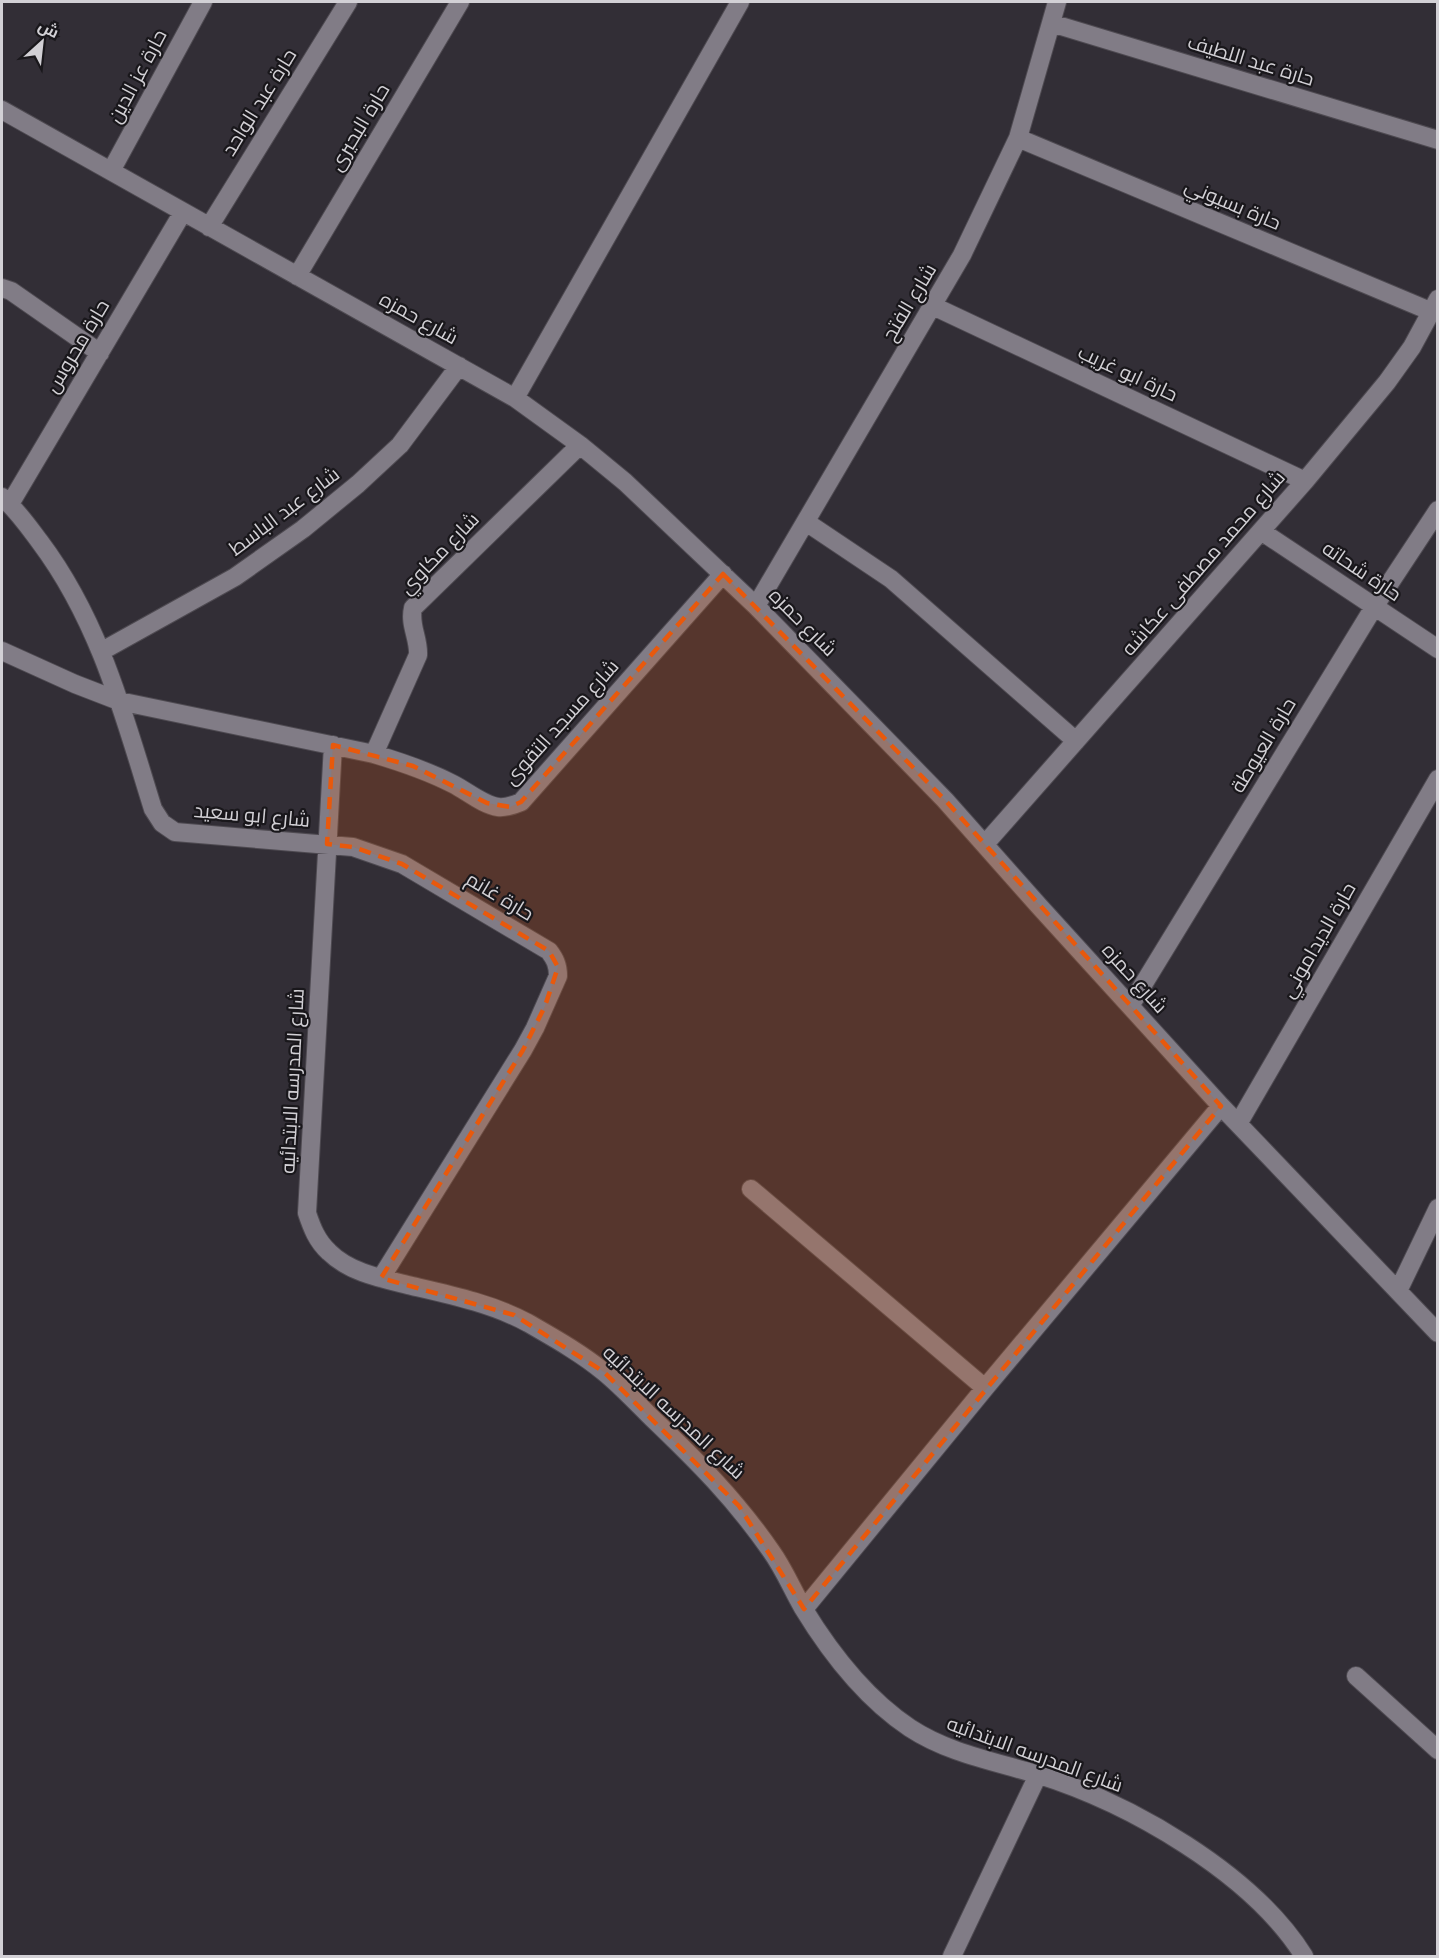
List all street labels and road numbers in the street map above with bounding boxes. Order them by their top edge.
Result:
street label: حارة عز الدين [102,25,173,127]
street label: حارة عبد اللطيف [1185,29,1317,91]
street label: حارة عبد الواحد [217,44,301,160]
street label: حارة البحيرى [324,79,395,175]
street label: حارة بسيوني [1180,173,1285,239]
street label: شارع الفتح [877,259,943,346]
street label: شارع حمزه [375,287,462,351]
street label: حارة محروس [40,295,115,398]
street label: حارة ابو غريب [1074,339,1182,407]
street label: شارع عبد الباسط [224,462,345,562]
street label: شارع محمد مصطفى عكاشه [1116,466,1291,662]
street label: شارع مكاوي [394,507,487,602]
street label: حارة شحاته [1318,536,1406,606]
street label: شارع حمزه [763,583,842,662]
street label: شارع مسجد التقوى [498,654,625,791]
street label: حارة العيوطة [1225,693,1301,797]
street label: شارع ابو سعيد [193,798,311,834]
street label: حارة غانم [461,866,538,927]
street label: حارة الديداموني [1275,878,1364,1004]
street label: شارع حمزه [1096,938,1173,1019]
street label: شارع المدرسه الابتدائيه [275,988,311,1174]
street label: شارع المدرسه الابتدائيه [597,1340,750,1485]
street label: شارع المدرسه الابتدائيه [943,1711,1126,1799]

